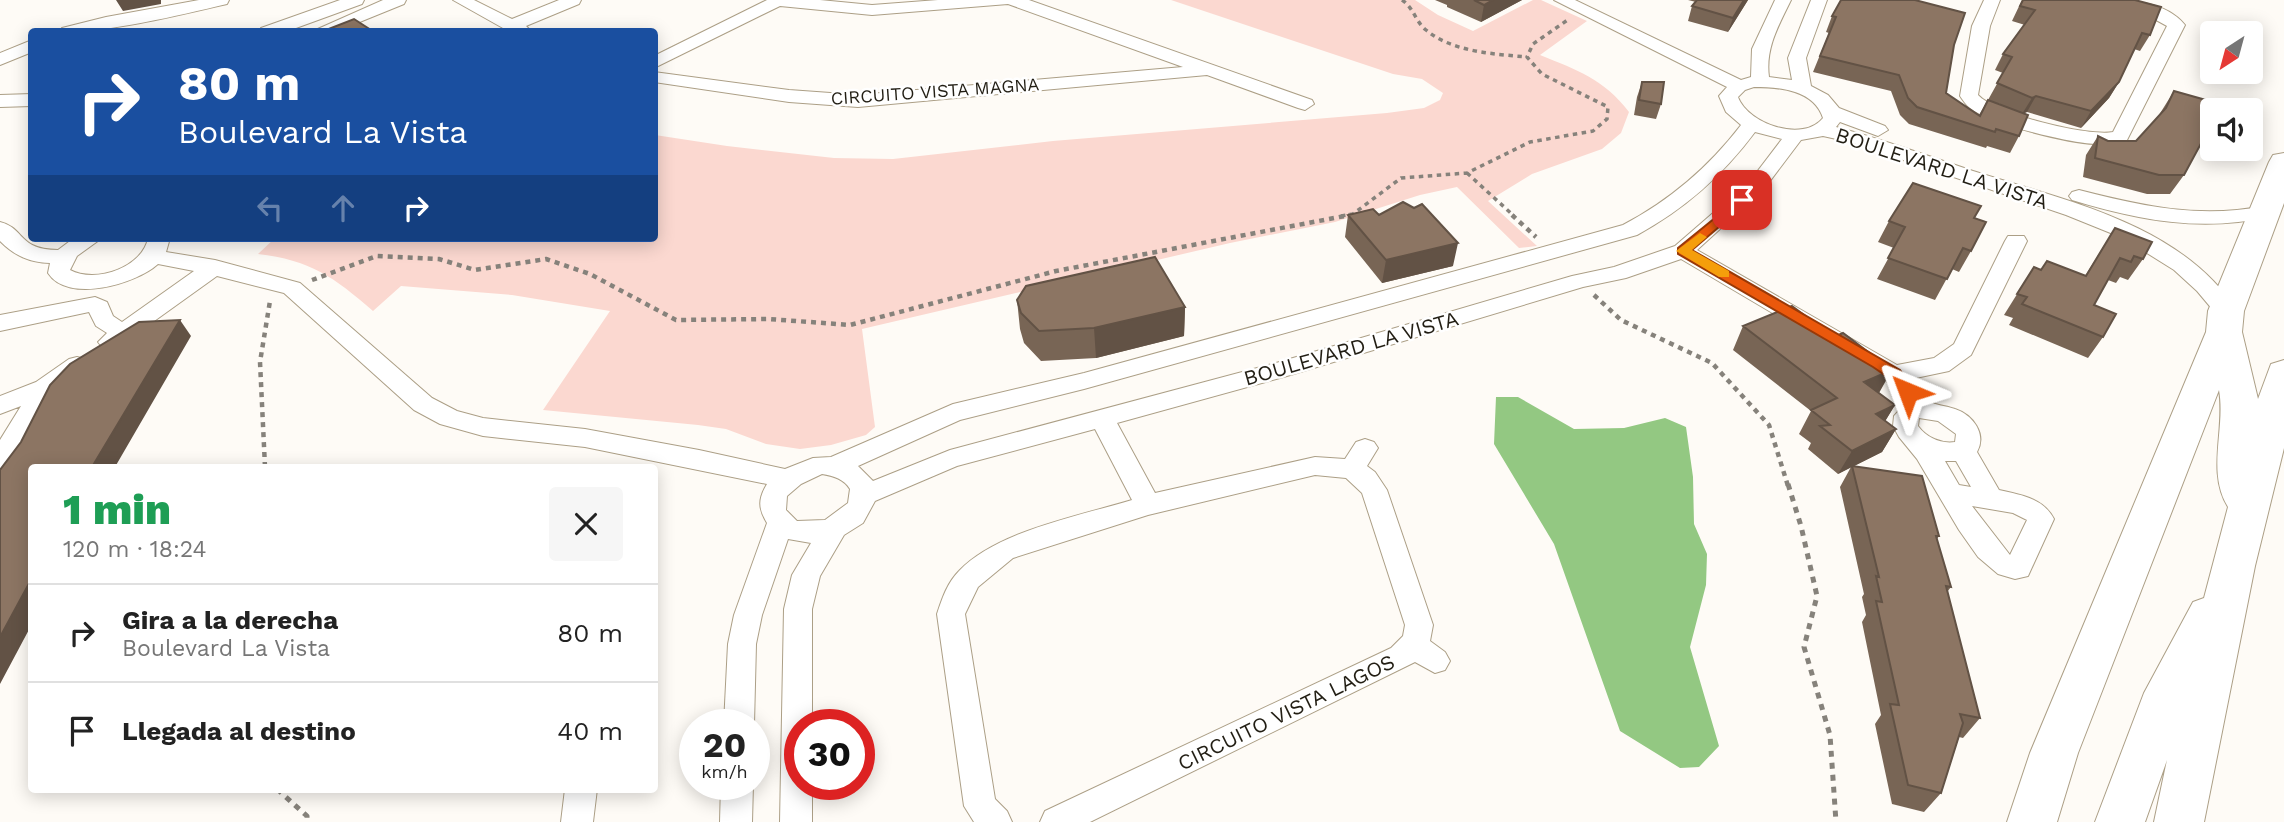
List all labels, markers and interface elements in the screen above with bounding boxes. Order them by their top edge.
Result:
north arrow [2200,21,2263,84]
map controls [2200,21,2263,161]
text: 80 m [178,54,300,112]
icon: right [63,56,154,147]
street label: CIRCUITO VISTA MAGNA [830,73,1040,109]
button: sound [2200,98,2263,161]
text: Boulevard La Vista [178,113,467,151]
street label: BOULEVARD LA VISTA [1833,122,2052,214]
pin [1712,170,1772,230]
icon: arrive [1723,181,1761,219]
icon: left [251,189,289,227]
icon: ahead [324,189,362,227]
icon: right [397,189,435,227]
street label: BOULEVARD LA VISTA [1241,305,1461,391]
position arrow [1871,355,1945,429]
text: 1 min [63,485,171,534]
button: close [549,487,623,561]
text: 120 m · 18:24 [63,536,207,563]
text: Gira a la derecha [122,605,338,635]
icon: right [63,614,101,652]
text: 80 m [557,618,623,648]
text: Boulevard La Vista [122,635,330,662]
street label: CIRCUITO VISTA LAGOS [1173,649,1399,775]
speed limit sign: 30 [784,709,875,800]
icon: arrive [63,712,101,750]
text: Llegada al destino [122,716,356,746]
text: 40 m [557,716,623,746]
text: 20 [703,724,746,766]
text: km/h [701,761,748,782]

